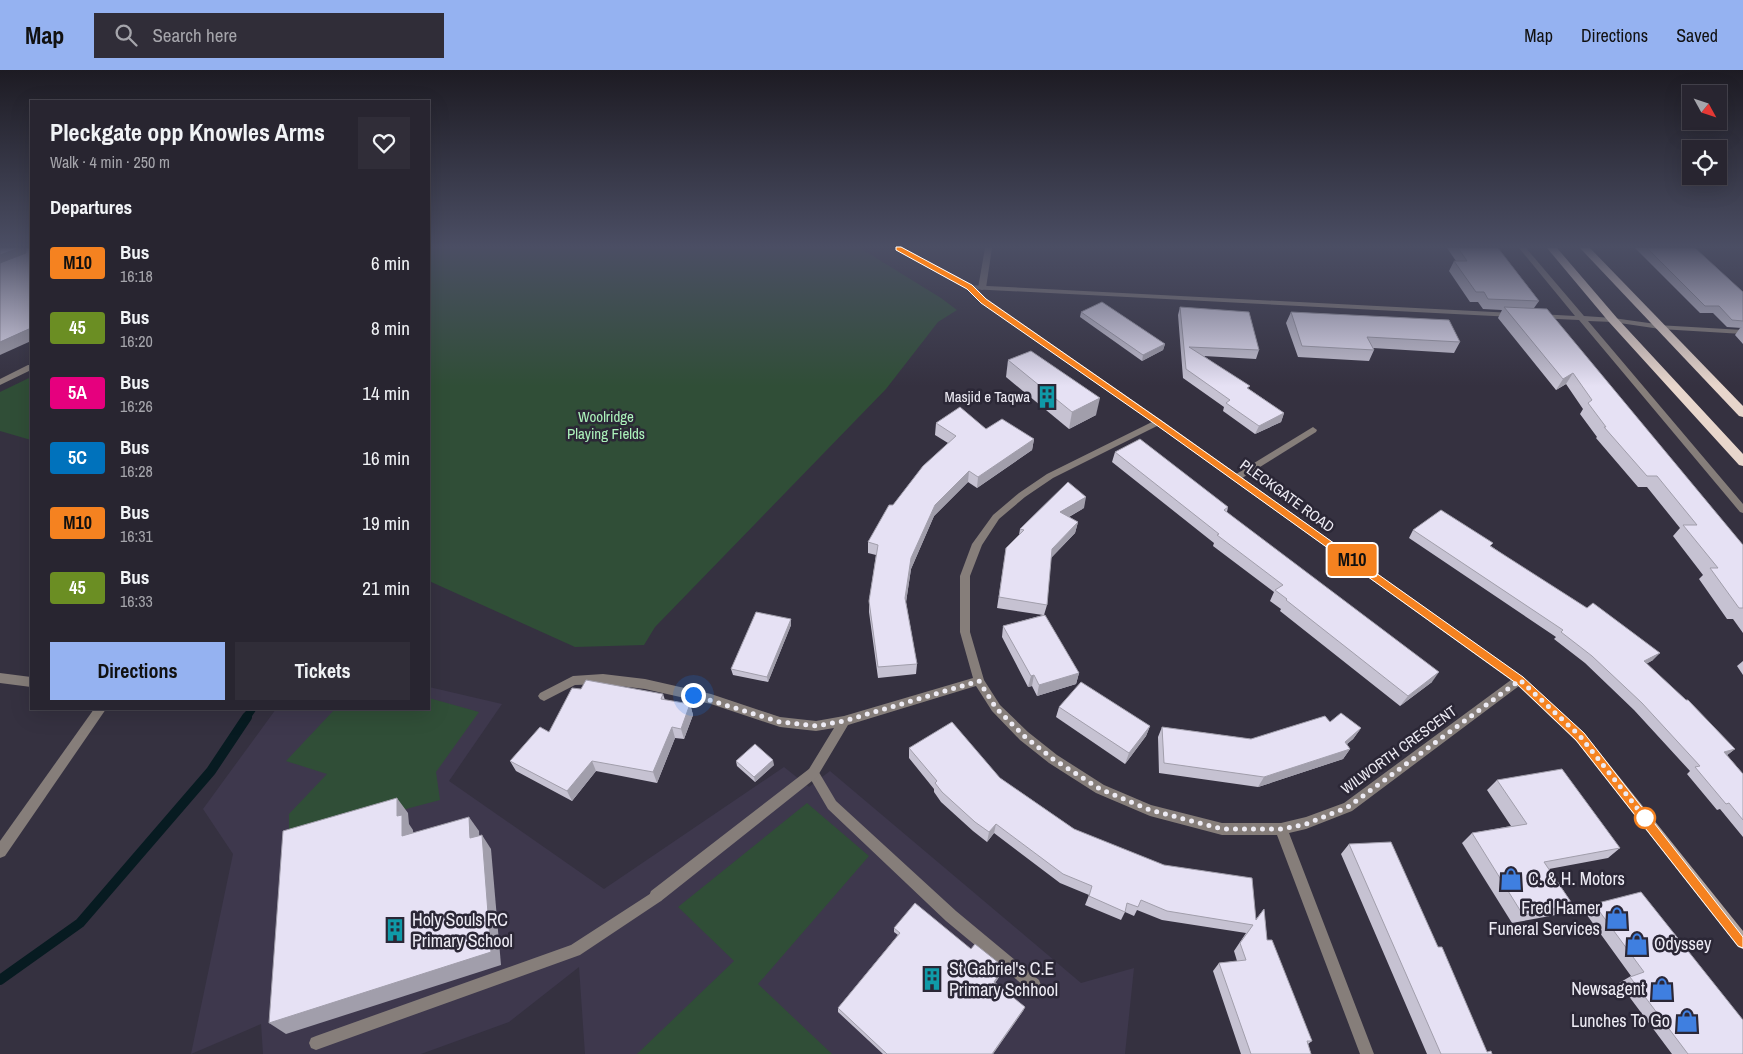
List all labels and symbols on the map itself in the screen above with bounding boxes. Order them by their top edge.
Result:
north arrow [1682,85,1728,130]
building icon: Masjid e Taqwa [1034,384,1060,410]
place label: Masjid e Taqwa [945,386,1030,407]
park label: Woolridge Playing Fields [567,406,645,444]
street label: PLECKGATE ROAD [1236,454,1339,537]
line badge: M10 [1323,544,1381,576]
your location [681,683,706,708]
street label: WILWORTH CRESCENT [1337,700,1461,799]
unlabelled marker [1634,807,1656,829]
shop icon: C. & H. Motors [1498,866,1524,892]
place label: C. & H. Motors [1528,866,1625,891]
place label: Fred Hamer Funeral Services [1488,895,1600,941]
shop icon: Fred Hamer Funeral Services [1604,905,1630,931]
place label: Holy Souls RC Primary School [412,907,513,953]
building icon: Holy Souls RC Primary School [382,917,408,943]
shop icon: Odyssey [1624,931,1650,957]
place label: Odyssey [1654,931,1712,956]
place label: St Gabriel's C.E Primary Schhool [949,956,1058,1002]
building icon: St Gabriel's C.E Primary Schhool [919,966,945,992]
place label: Newsagent [1571,976,1645,1001]
shop icon: Newsagent [1649,976,1675,1002]
place label: Lunches To Go [1571,1008,1670,1033]
shop icon: Lunches To Go [1674,1008,1700,1034]

